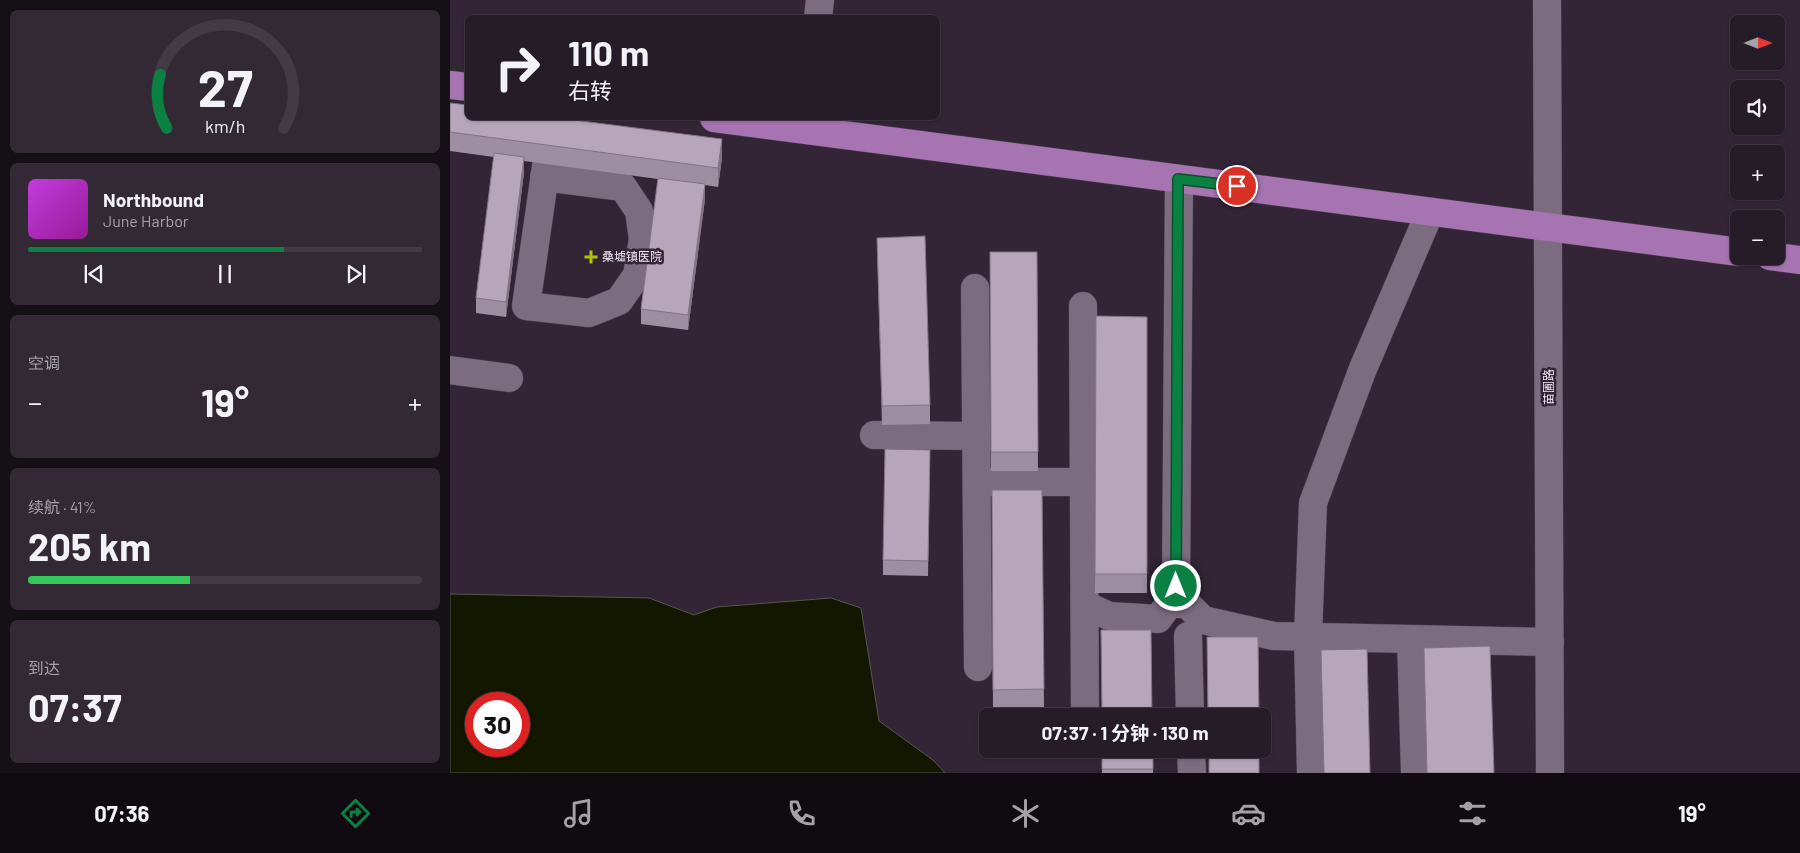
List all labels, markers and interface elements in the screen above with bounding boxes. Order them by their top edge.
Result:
north arrow [1730,15,1785,70]
map controls [1730,15,1785,265]
text: 110 m [568,31,649,73]
icon: right [485,35,550,100]
text: 27 [198,55,253,117]
text: 右转 [568,77,612,103]
button: sound [1730,80,1785,135]
text: km/h [205,115,245,137]
button: + [1730,145,1785,200]
pin [1216,165,1258,207]
icon: arrive [1223,172,1251,200]
text: Northbound [103,188,204,211]
button: − [1730,210,1785,265]
text: June Harbor [103,211,189,230]
place label: 桑墟镇医院 [602,249,662,263]
marker: 桑墟镇医院 [584,250,598,264]
icon: previous [80,260,108,288]
icon: pause [211,260,239,288]
icon: next [342,260,370,288]
text: 空调 [28,353,60,372]
street label: 苗圃路 [1541,369,1555,405]
text: 19° [201,379,249,425]
text: − [28,385,42,419]
text: + [408,385,422,419]
text: 续航 · 41% [28,497,96,516]
text: 205 km [28,523,151,569]
position arrow [1149,559,1201,611]
text: 到达 [28,658,60,677]
text: 07:37 [28,684,122,730]
speed limit sign: 30 [465,692,530,757]
text: 07:37 · 1 分钟 · 130 m [1042,721,1209,744]
icon: directions [338,796,373,831]
icon: music [561,796,596,831]
icon: phone [784,796,819,831]
icon: climate [1008,796,1043,831]
icon: car [1231,796,1266,831]
icon: filters [1455,796,1490,831]
text: 07:36 [94,800,149,826]
text: 19° [1678,800,1706,826]

